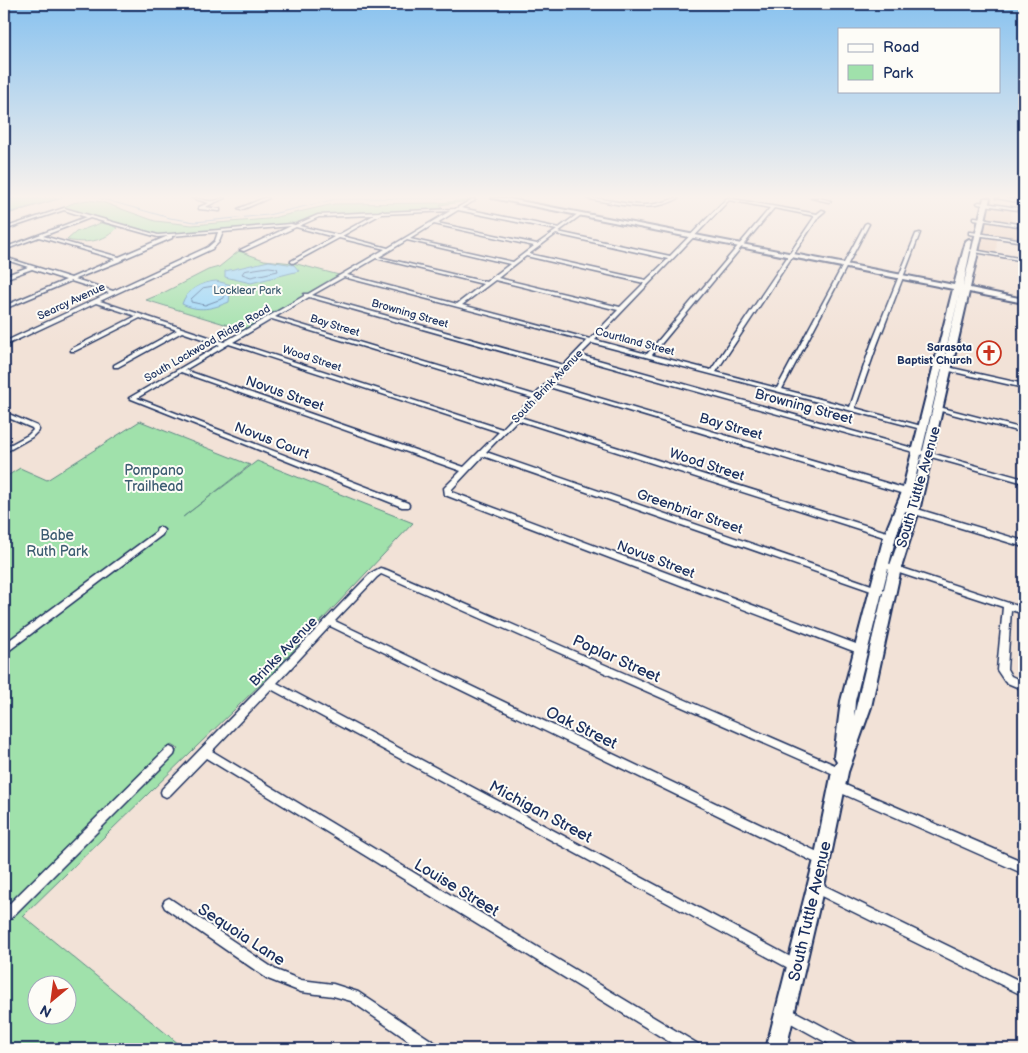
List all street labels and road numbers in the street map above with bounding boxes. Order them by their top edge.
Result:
street label: Searcy Avenue [35,280,108,323]
street label: Browning Street [370,296,450,331]
street label: South Lockwood Ridge Road [142,302,272,385]
street label: Bay Street [309,312,362,339]
street label: Courtland Street [594,325,677,358]
street label: Wood Street [281,343,344,374]
street label: South Brink Avenue [509,347,586,426]
street label: Novus Street [243,372,327,415]
street label: Browning Street [753,385,855,428]
street label: Bay Street [697,409,765,444]
street label: Novus Court [232,418,312,463]
street label: South Tuttle Avenue [893,425,944,550]
street label: Wood Street [667,444,747,485]
street label: Greenbriar Street [635,485,746,538]
street label: Novus Street [615,537,698,582]
street label: Brinks Avenue [246,613,321,690]
street label: Poplar Street [570,632,663,687]
street label: Oak Street [543,703,620,754]
street label: Michigan Street [486,777,595,847]
street label: South Tuttle Avenue [785,839,836,983]
street label: Louise Street [410,856,502,921]
street label: Sequoia Lane [194,900,289,971]

